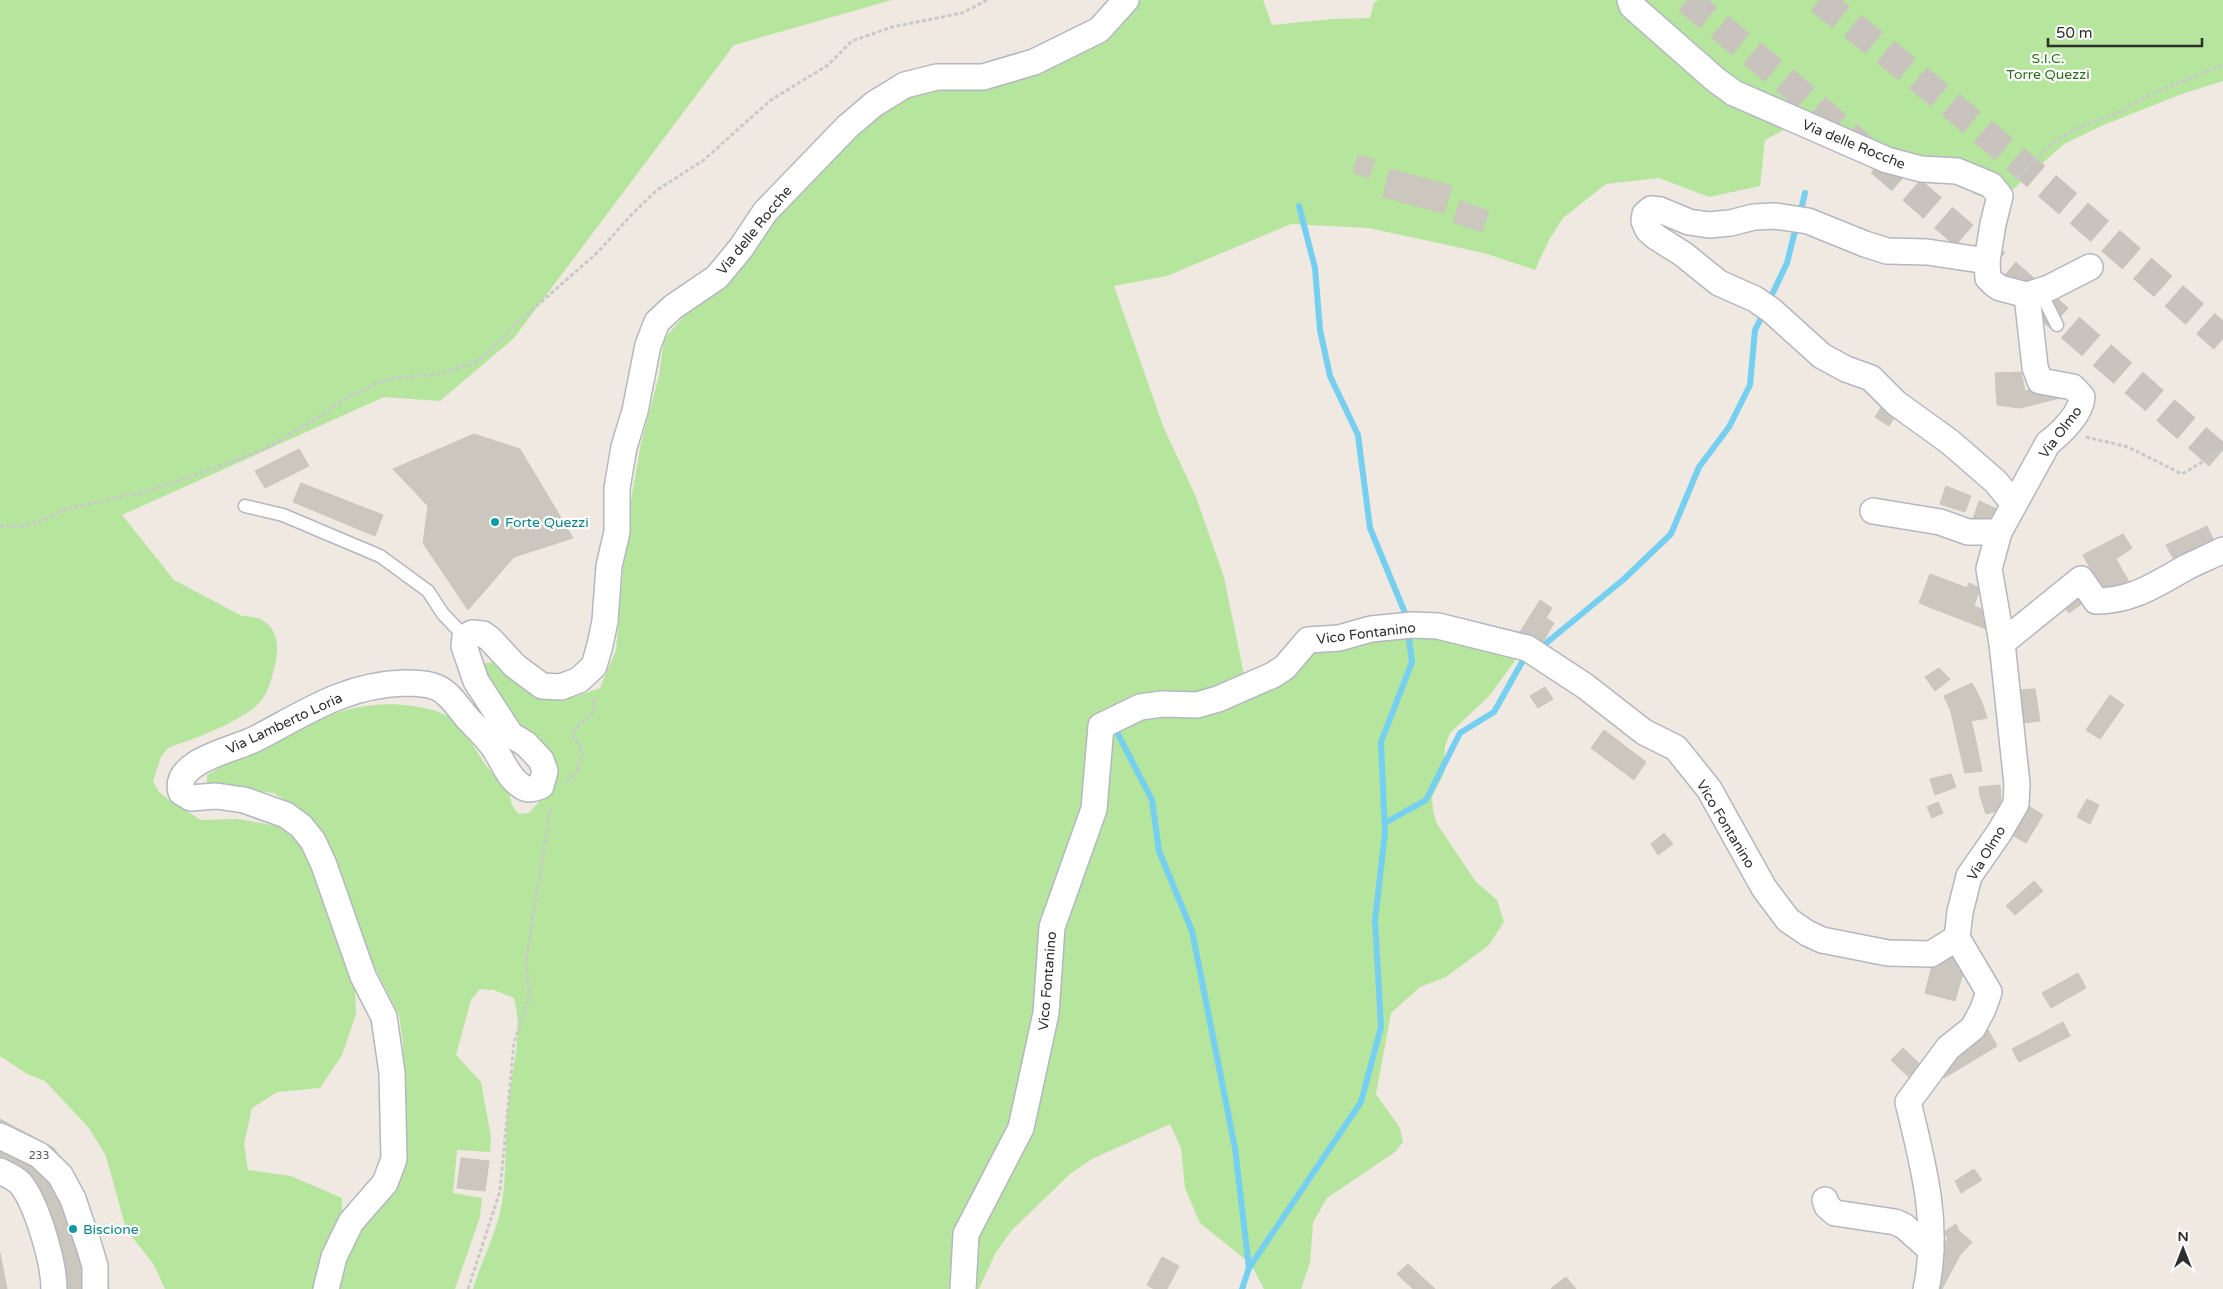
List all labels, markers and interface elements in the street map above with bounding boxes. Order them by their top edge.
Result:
scale bar [2048,15,2202,47]
text: 50 m [2056,24,2093,42]
park label: S.I.C. Torre Quezzi [2006,50,2090,83]
street label: Via delle Rocche [1800,116,1908,173]
street label: Via delle Rocche [713,182,796,278]
street label: Via Olmo [2035,403,2085,462]
place label: Forte Quezzi [505,514,589,531]
marker: Forte Quezzi [489,516,501,528]
street label: Vico Fontanino [1316,619,1417,648]
street label: Via Lamberto Loria [223,689,345,758]
street label: Vico Fontanino [1693,777,1759,871]
street label: Via Olmo [1964,823,2009,884]
street label: Vico Fontanino [1035,931,1060,1031]
house number: 233 [29,1149,49,1162]
place label: Biscione [83,1221,139,1238]
marker: Biscione [67,1223,79,1235]
north arrow [2158,1224,2208,1274]
text: N [2177,1228,2189,1245]

